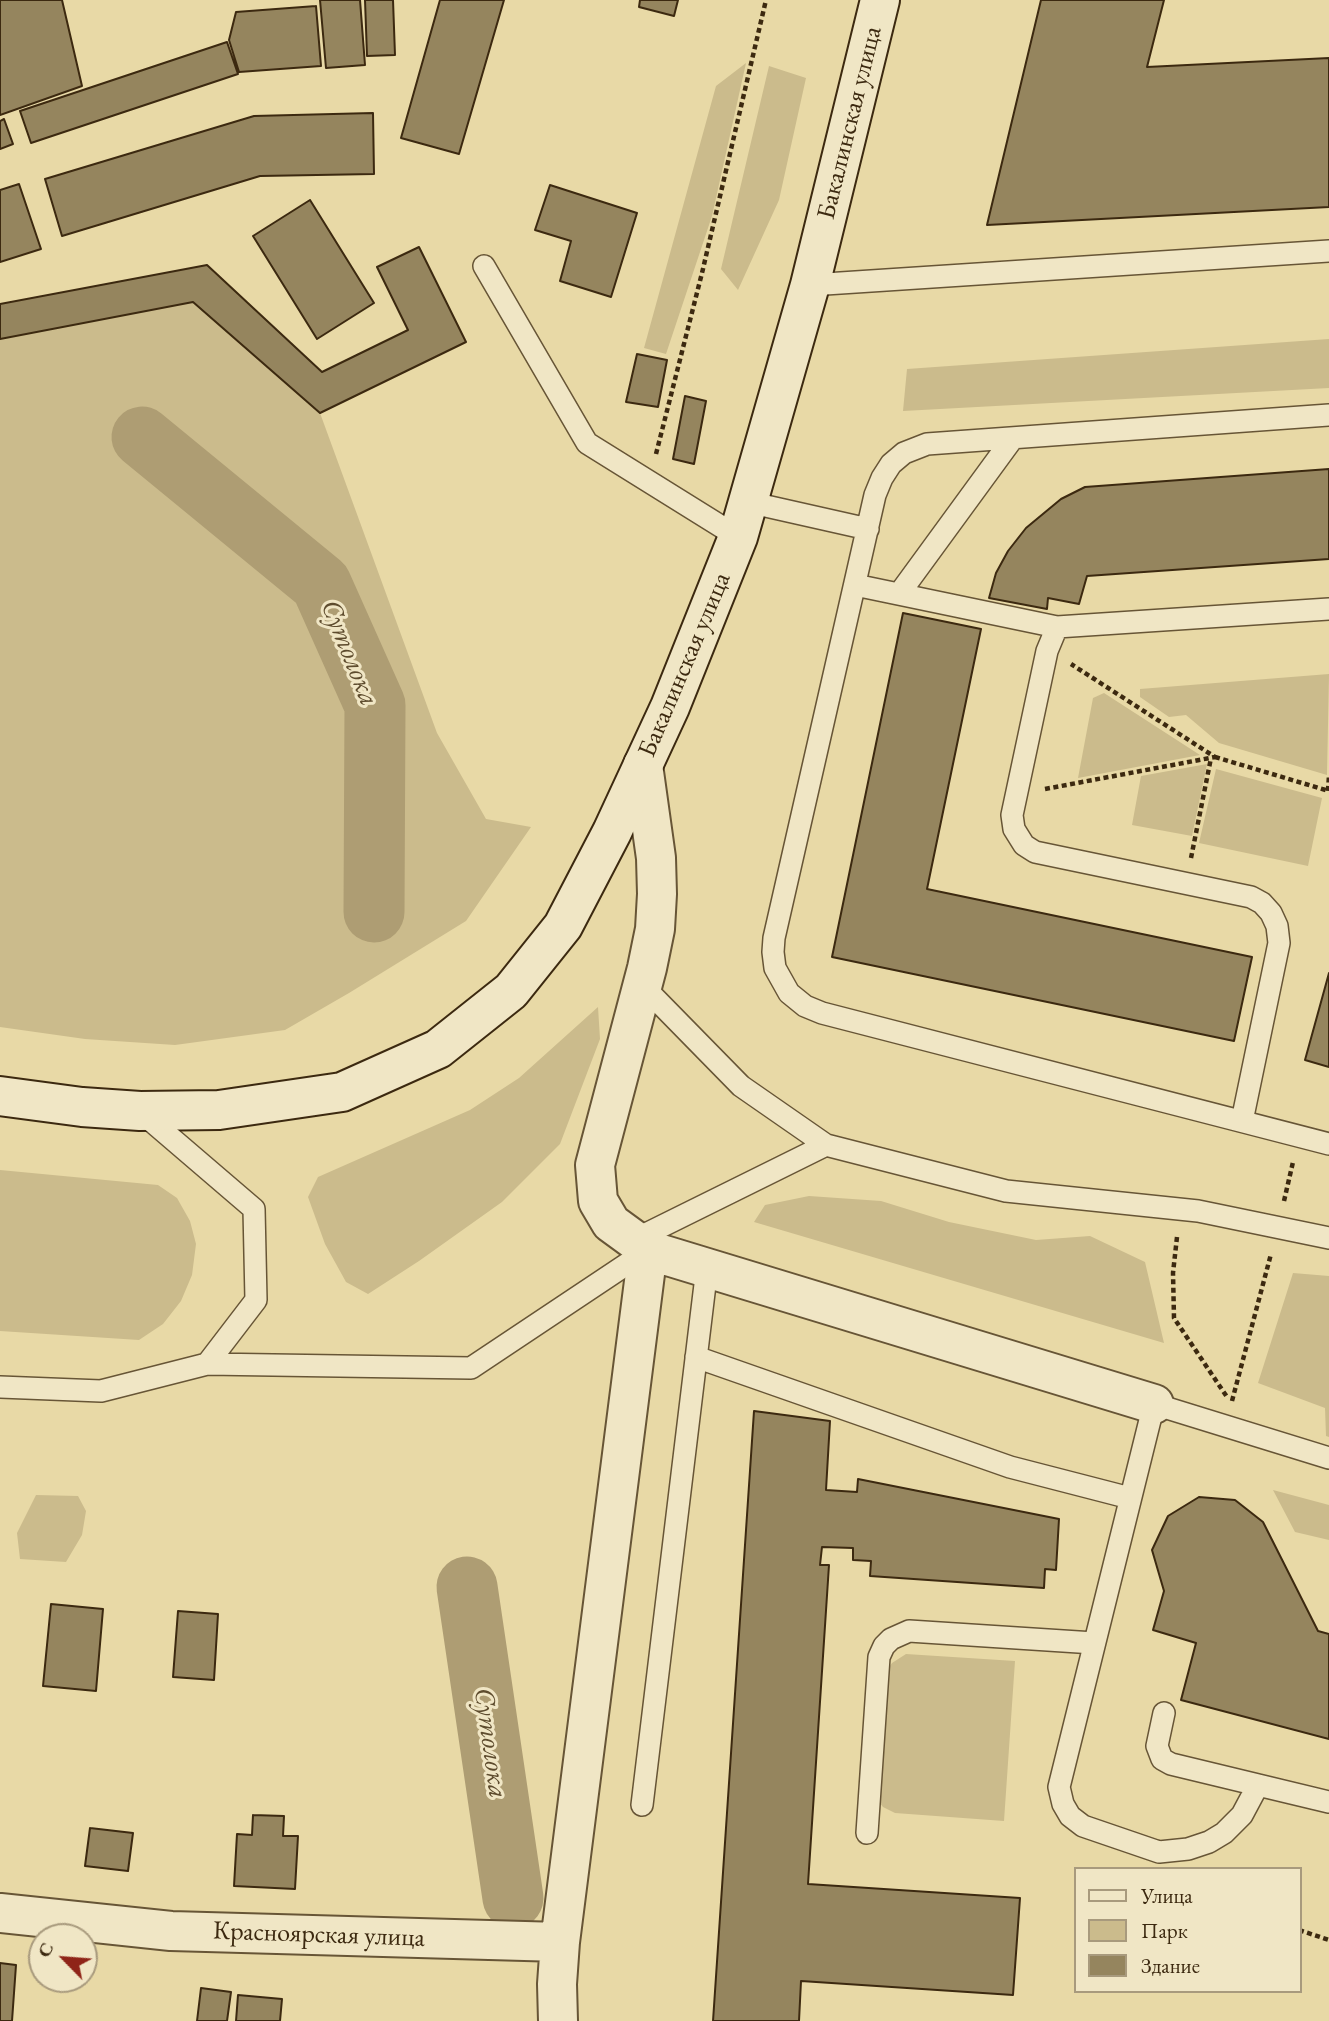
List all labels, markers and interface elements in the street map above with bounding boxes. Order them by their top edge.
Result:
street label: Бакалинская улица [811,23,889,223]
street label: Бакалинская улица [632,568,738,762]
water label: Сутолока [313,595,385,711]
water label: Сутолока [466,1686,514,1800]
legend [1074,1867,1301,1993]
text: Улица [1141,1882,1193,1909]
street label: Красноярская улица [213,1916,425,1954]
text: Парк [1141,1917,1188,1944]
north arrow [28,1923,98,1993]
text: С [31,1938,60,1961]
text: Здание [1141,1952,1200,1979]

